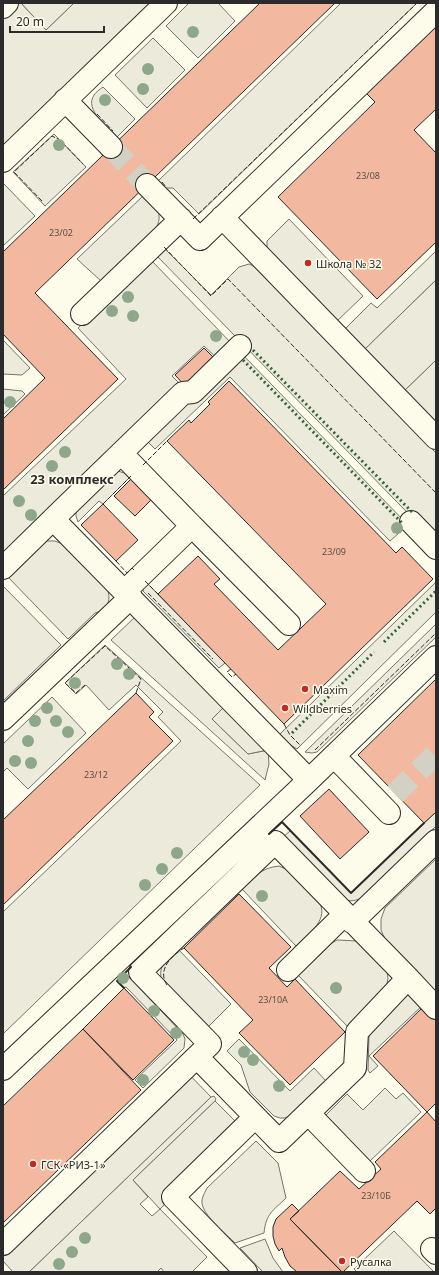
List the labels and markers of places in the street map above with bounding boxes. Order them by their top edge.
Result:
place label: Школа № 32 [316,256,382,271]
marker: Школа № 32 [303,258,313,268]
place label: Maxim [313,682,348,697]
marker: Maxim [300,684,310,694]
place label: Wildberries [293,701,352,716]
marker: Wildberries [280,703,290,713]
place label: ГСК «РИЗ-1» [41,1157,106,1172]
marker: ГСК «РИЗ-1» [28,1159,38,1169]
place label: Русалка [350,1254,392,1269]
marker: Русалка [337,1256,347,1266]

